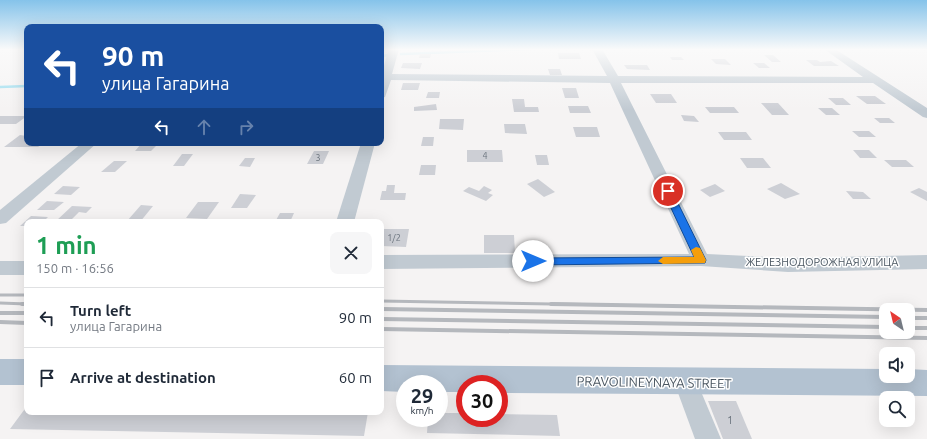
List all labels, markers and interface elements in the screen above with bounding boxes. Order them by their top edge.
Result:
icon: left [36,40,88,92]
text: 90 m [102,40,164,71]
text: улица Гагарина [102,73,230,93]
icon: left [151,116,173,138]
icon: ahead [193,116,215,138]
icon: right [235,116,257,138]
house number: 4 [482,151,488,161]
house number: 3 [315,153,321,163]
pin [651,174,685,208]
icon: arrive [657,180,679,202]
text: 1 min [36,232,97,259]
button: close [330,232,372,274]
house number: 1/2 [387,233,401,243]
position arrow [512,240,554,282]
street label: ЖЕЛЕЗНОДОРОЖНАЯ УЛИЦА [746,256,899,268]
text: 150 m · 16:56 [36,261,114,275]
text: Turn left [70,302,131,319]
north arrow [879,303,915,339]
map controls [879,303,915,427]
icon: left [36,307,58,329]
text: 90 m [339,309,372,326]
text: улица Гагарина [70,319,162,333]
button: sound [879,347,915,383]
icon: arrive [36,367,58,389]
text: Arrive at destination [70,369,216,386]
text: 60 m [339,369,372,386]
street label: PRAVOLINEYNAYA STREET [576,374,732,390]
speed limit sign: 30 [456,375,508,427]
text: 29 [411,384,433,407]
button: search [879,391,915,427]
text: km/h [410,405,434,416]
house number: 1 [727,414,733,426]

